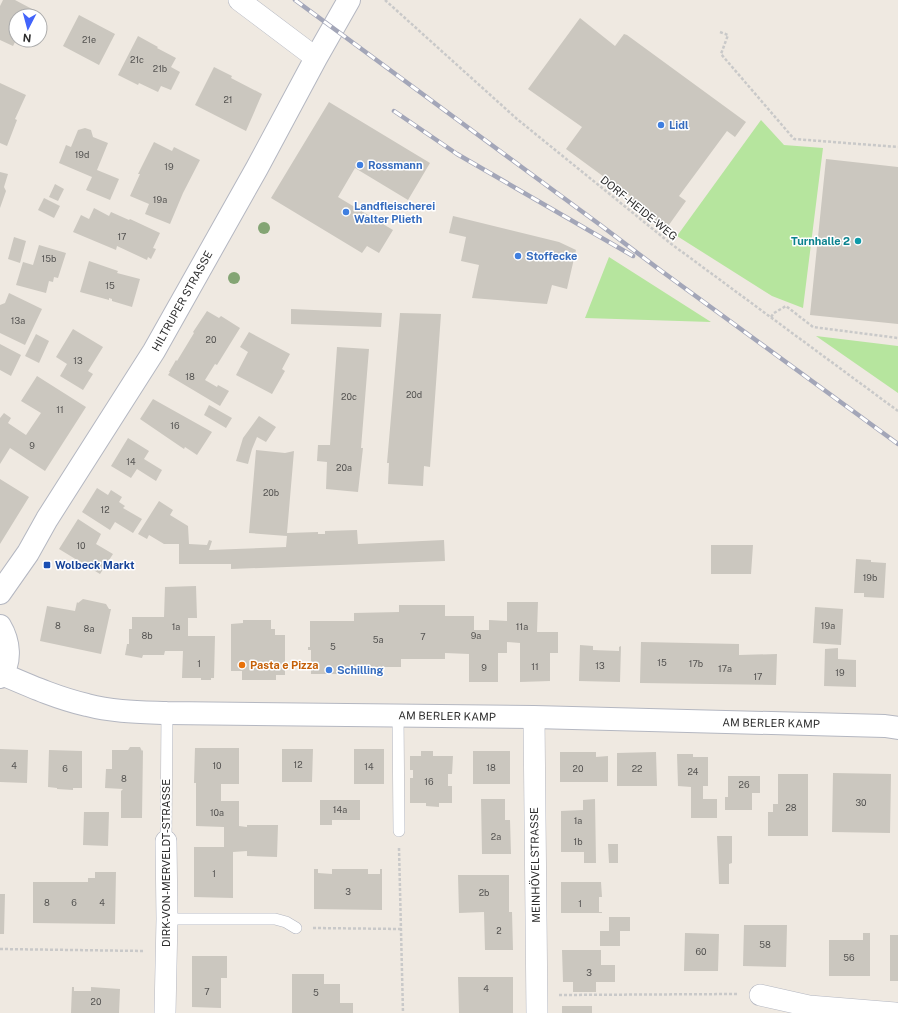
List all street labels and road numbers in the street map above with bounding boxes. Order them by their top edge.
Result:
street label: DORF-HEIDE-WEG [598,173,680,243]
street label: HILTRUPER STRASSE [149,249,215,353]
street label: AM BERLER KAMP [398,709,496,723]
street label: AM BERLER KAMP [722,716,820,730]
street label: DIRK-VON-MERVELDT-STRASSE [160,779,172,947]
street label: MEINHÖVELSTRASSE [527,807,542,923]

